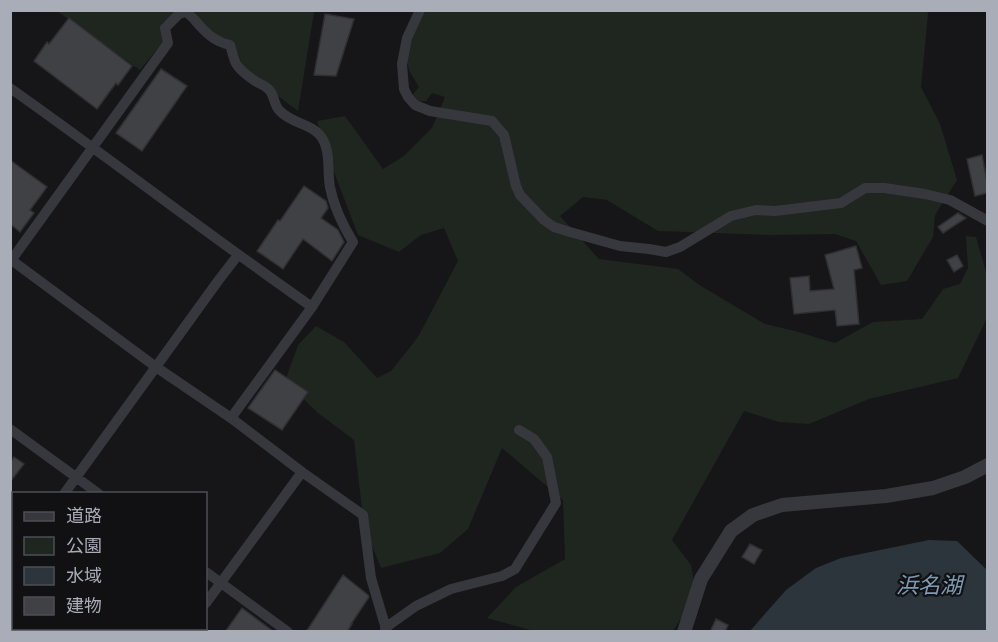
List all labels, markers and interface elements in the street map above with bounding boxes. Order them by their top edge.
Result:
legend [12,492,207,630]
text: 道路 [66,506,102,526]
text: 公園 [66,537,102,556]
text: 水域 [66,567,102,586]
water label: 浜名湖 [896,574,965,597]
text: 建物 [66,596,102,616]

